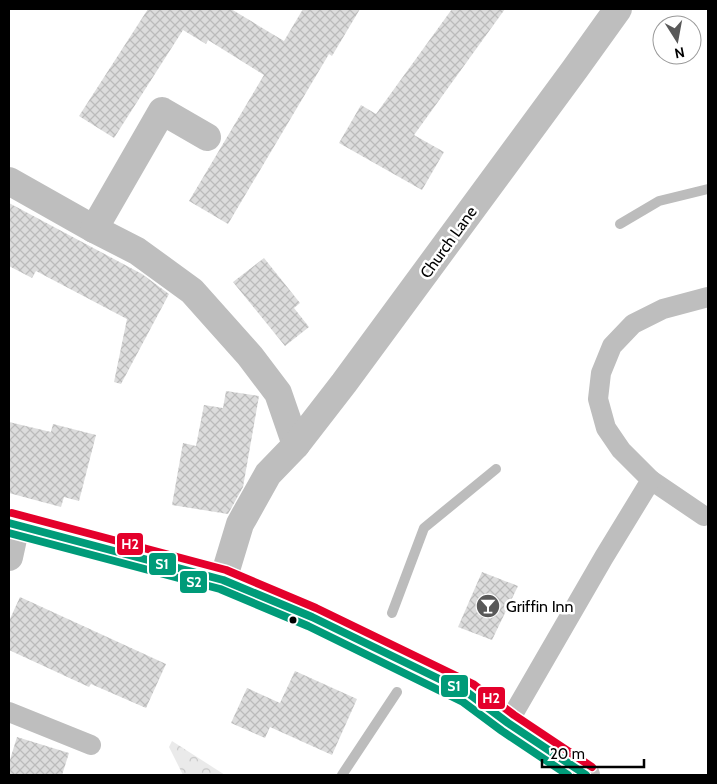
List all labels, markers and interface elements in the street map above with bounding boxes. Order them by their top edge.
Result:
north arrow [652,15,702,65]
text: N [673,43,686,63]
street label: Church Lane [416,203,481,282]
line badge: H2 [116,532,144,556]
text: H2 [121,535,139,553]
line badge: S1 [148,552,177,576]
text: S1 [155,555,169,573]
line badge: S2 [179,570,208,594]
text: S2 [186,573,202,591]
bar icon: Griffin Inn [475,593,501,619]
place label: Griffin Inn [506,597,574,616]
unlabelled marker [288,615,298,625]
line badge: S1 [440,674,469,698]
text: S1 [447,677,461,695]
line badge: H2 [477,686,506,710]
text: H2 [482,689,500,707]
scale bar [542,736,644,768]
text: 20 m [550,745,585,763]

